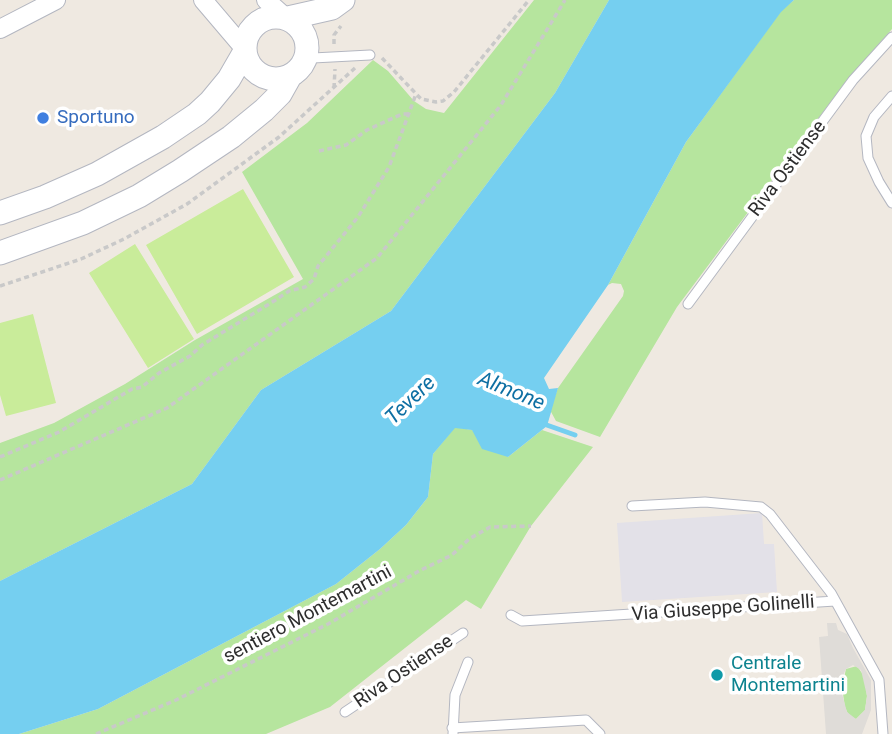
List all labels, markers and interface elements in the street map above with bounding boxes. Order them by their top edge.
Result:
place label: Sportuno [57,107,135,129]
marker: Sportuno [35,110,51,126]
street label: Riva Ostiense [744,116,832,222]
water label: Almone [474,367,548,417]
water label: Tevere [381,371,441,431]
street label: sentiero Montemartini [220,561,396,669]
street label: Via Giuseppe Golinelli [631,591,815,627]
street label: Riva Ostiense [350,631,458,713]
place label: Centrale Montemartini [731,653,845,697]
marker: Centrale Montemartini [709,667,725,683]

